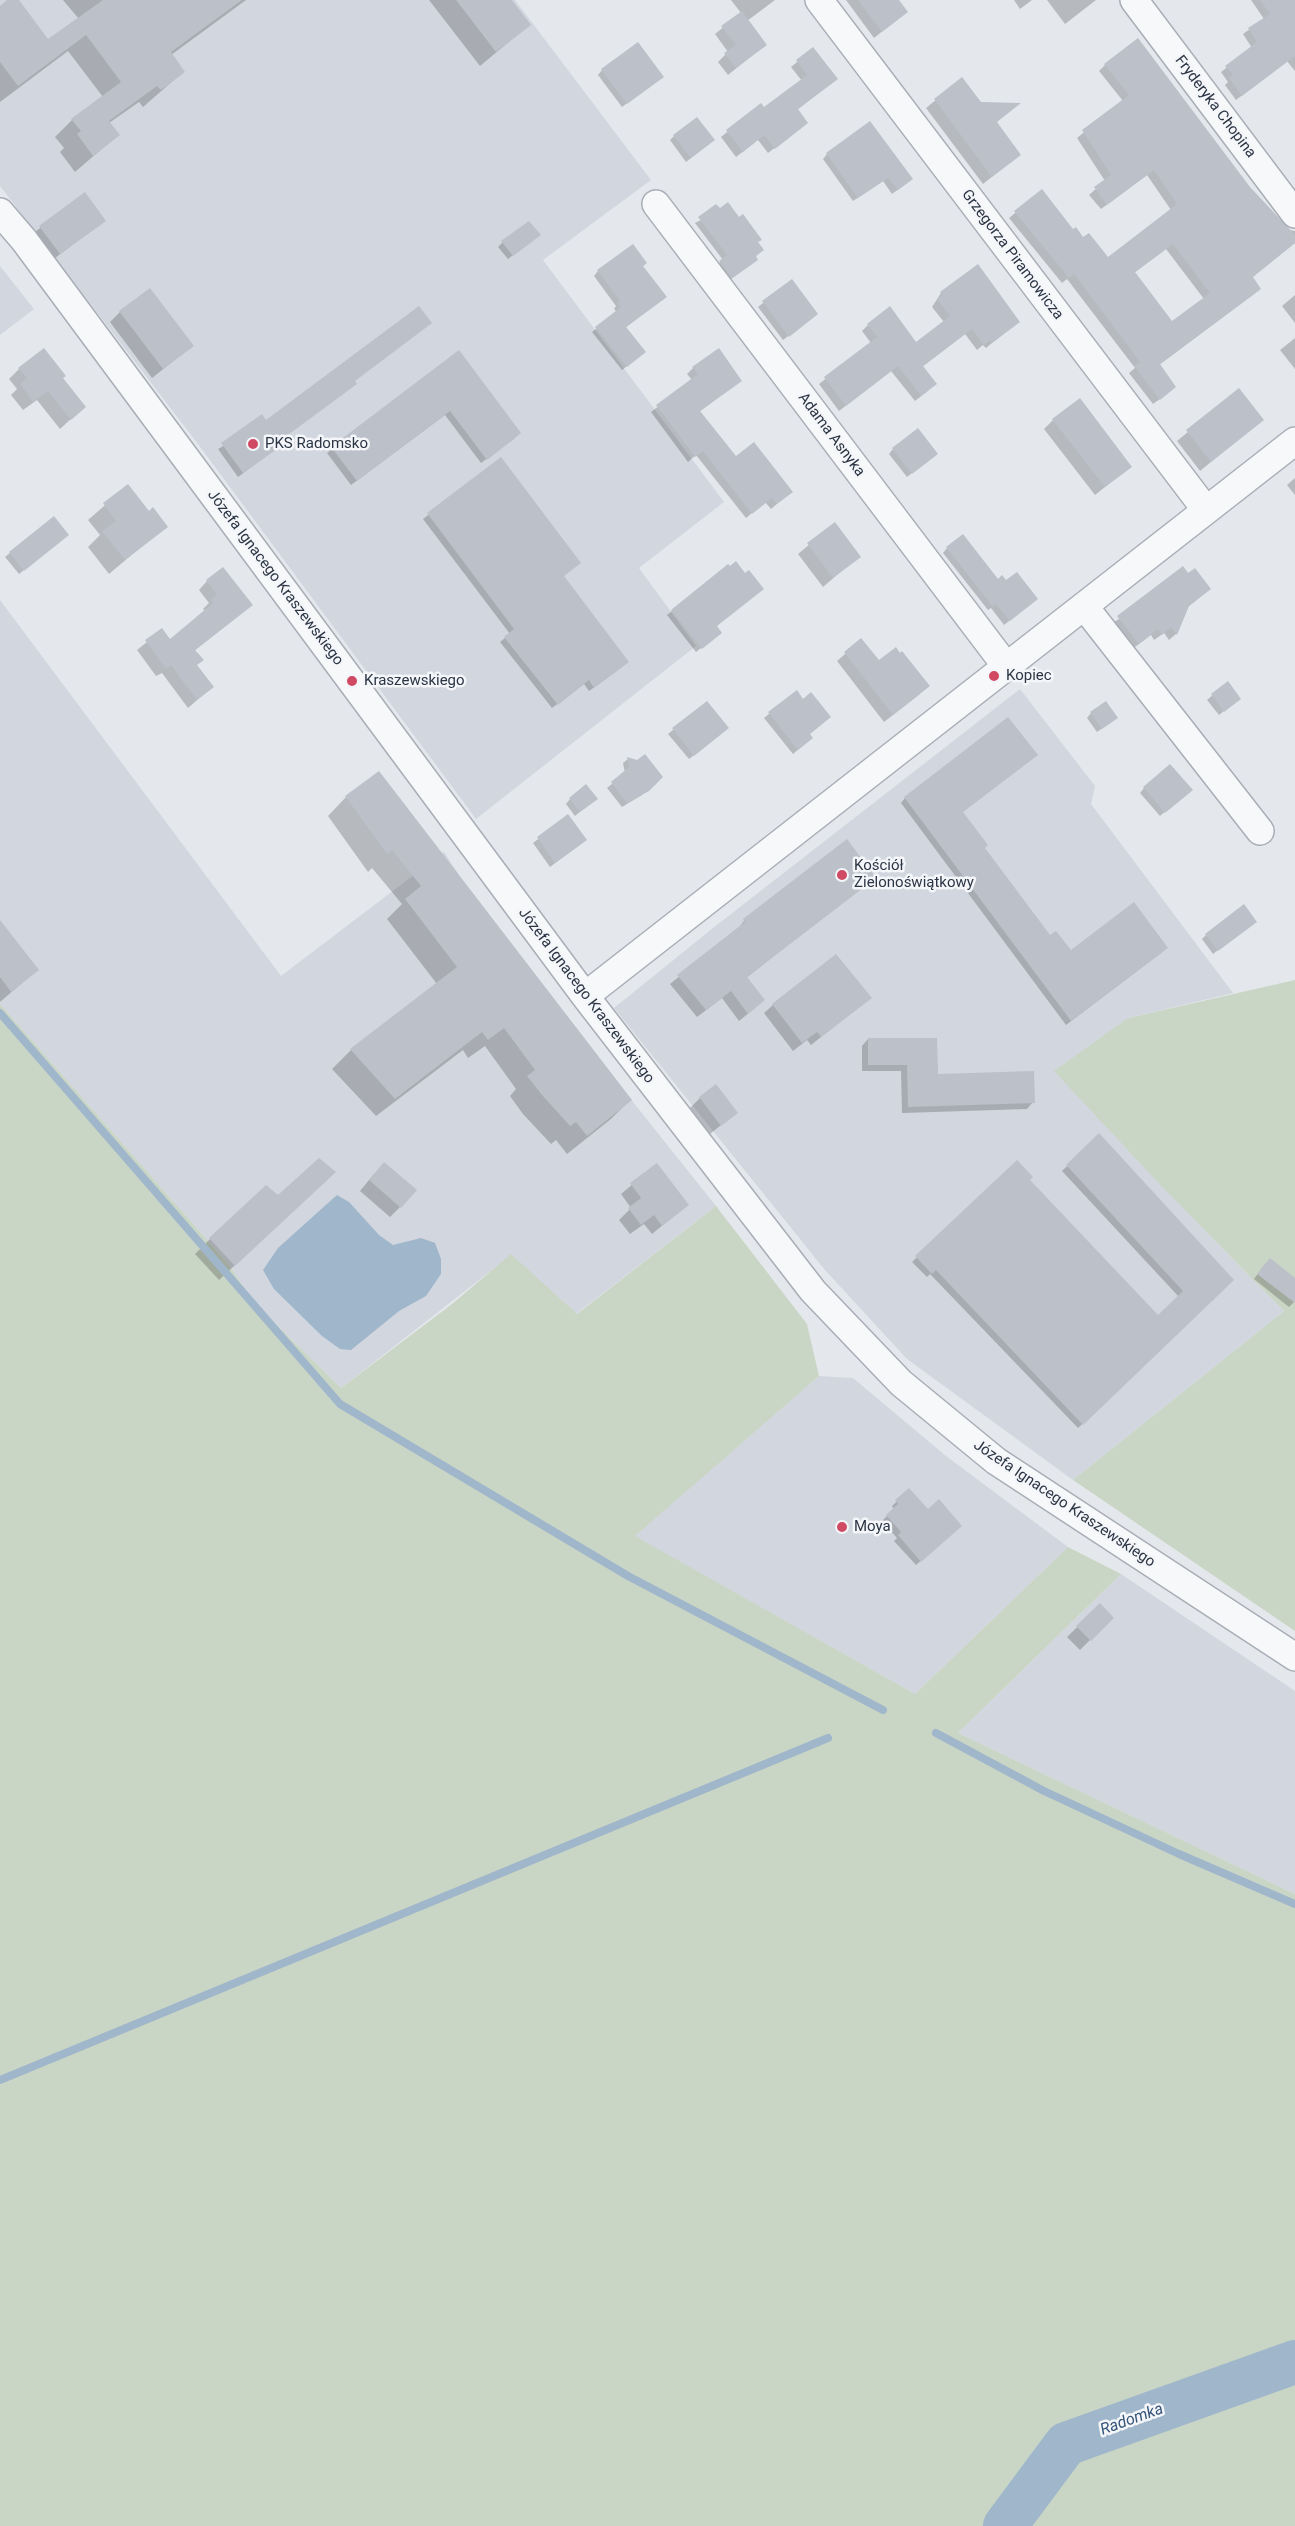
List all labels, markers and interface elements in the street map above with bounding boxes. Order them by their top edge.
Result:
street label: Fryderyka Chopina [1171,52,1259,162]
street label: Grzegorza Piramowicza [957,186,1067,324]
street label: Adama Asnyka [794,390,868,480]
place label: PKS Radomsko [265,435,368,453]
marker: PKS Radomsko [246,437,260,451]
street label: Józefa Ignacego Kraszewskiego [203,487,347,669]
place label: Kopiec [1006,667,1052,685]
marker: Kopiec [987,669,1001,683]
place label: Kraszewskiego [364,672,465,690]
marker: Kraszewskiego [345,674,359,688]
place label: Kościół Zielonoświątkowy [854,857,974,892]
marker: Kościół Zielonoświątkowy [835,868,849,882]
street label: Józefa Ignacego Kraszewskiego [514,905,658,1087]
street label: Józefa Ignacego Kraszewskiego [970,1436,1158,1572]
place label: Moya [854,1518,891,1536]
marker: Moya [835,1520,849,1534]
water label: Radomka [1098,2400,1166,2440]

